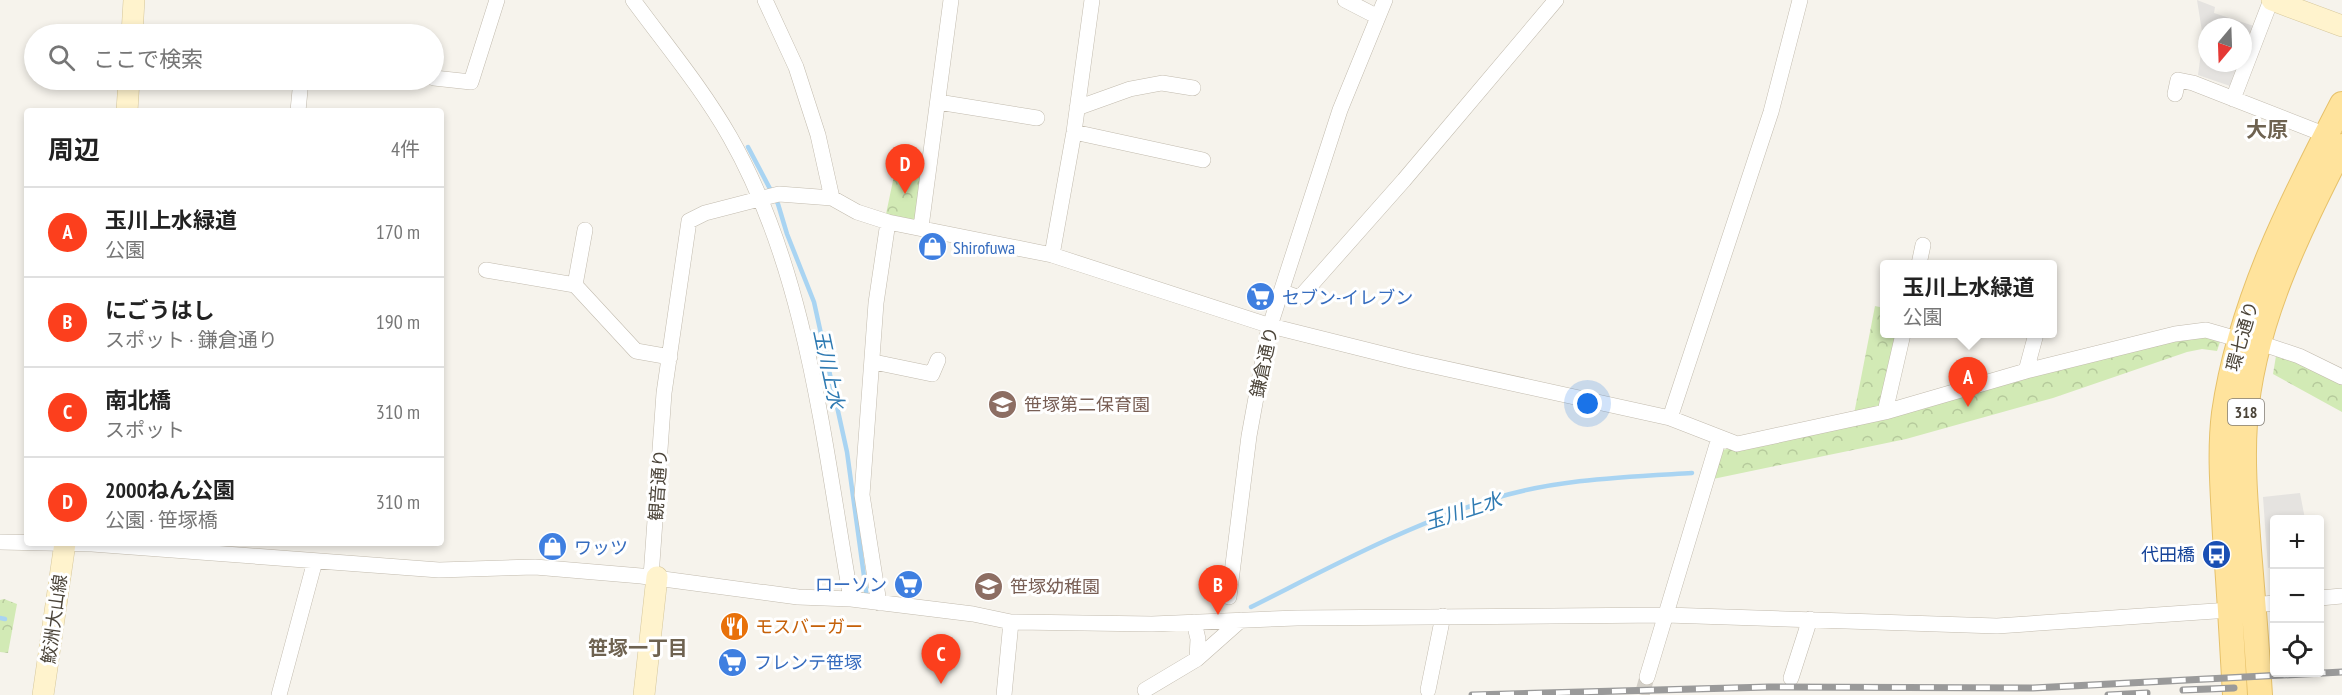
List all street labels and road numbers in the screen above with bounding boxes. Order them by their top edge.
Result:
street label: 環七通り [2221,298,2263,374]
street label: 鎌倉通り [1245,324,1283,400]
road number: 318 [2228,399,2264,425]
street label: 観音通り [644,448,672,522]
street label: 鮫洲大山線 [36,573,72,665]

